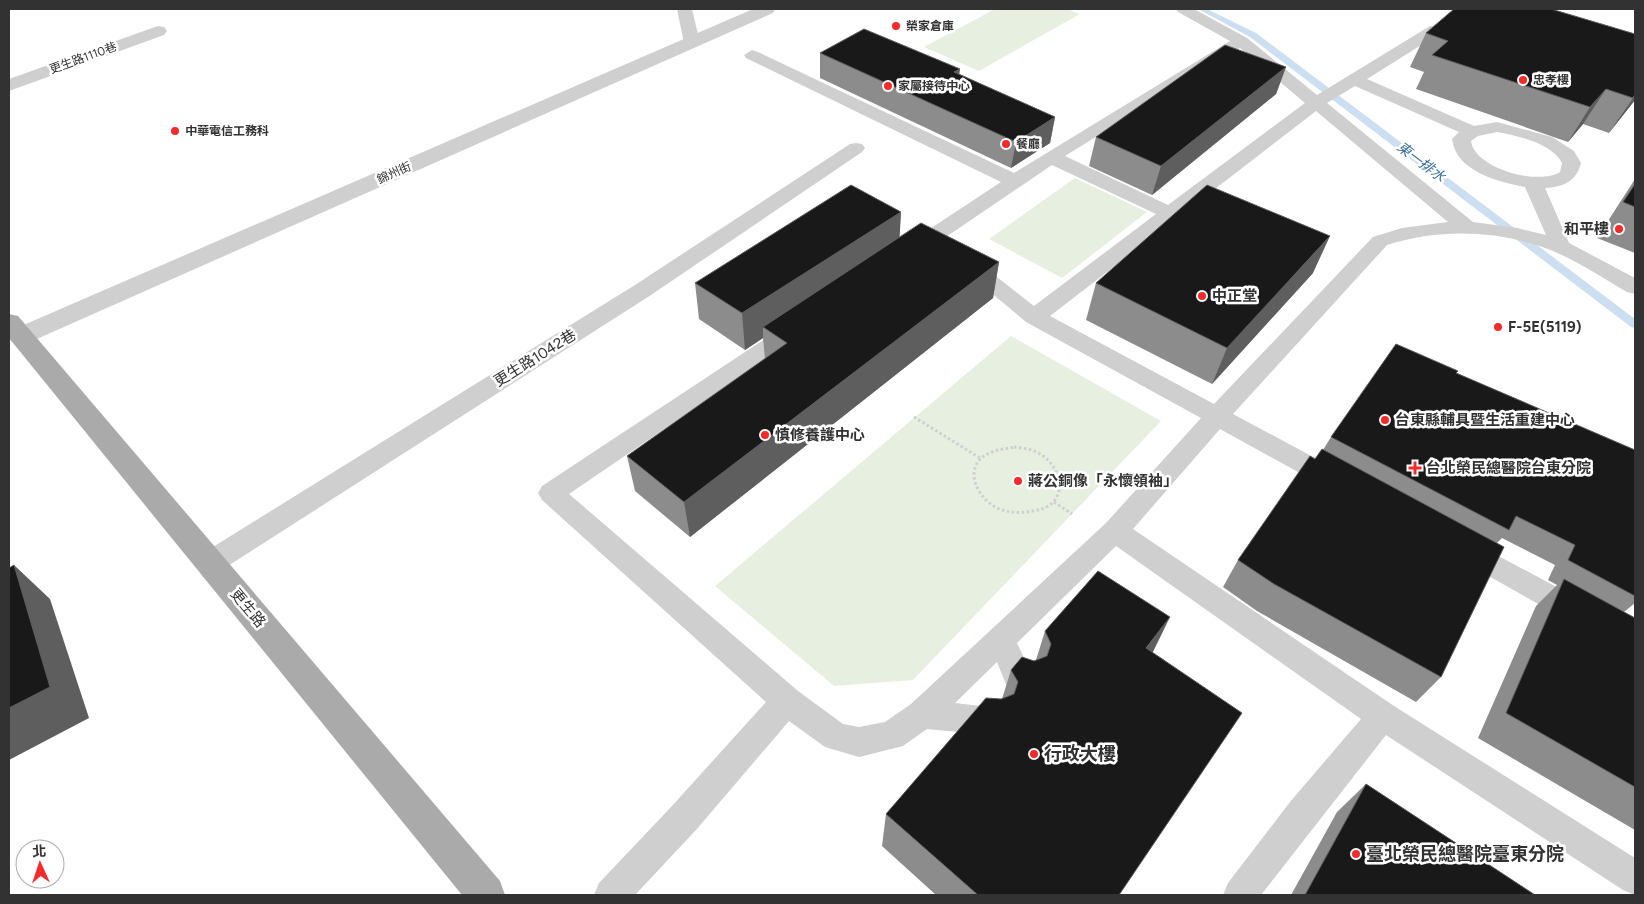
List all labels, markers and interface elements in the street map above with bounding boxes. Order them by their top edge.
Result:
place label: 榮家倉庫 [906,19,954,33]
marker: 榮家倉庫 [890,20,902,32]
street label: 更生路1110巷 [47,39,119,77]
place label: 忠孝樓 [1533,73,1569,87]
marker: 忠孝樓 [1517,74,1529,86]
place label: 家屬接待中心 [898,79,970,93]
marker: 家屬接待中心 [882,80,894,92]
place label: 中華電信工務科 [185,124,269,138]
marker: 中華電信工務科 [169,125,181,137]
place label: 餐廳 [1016,137,1040,151]
marker: 餐廳 [1000,138,1012,150]
water label: 東一排水 [1394,138,1449,186]
street label: 錦州街 [375,159,413,187]
place label: 和平樓 [1564,220,1609,238]
marker: 和平樓 [1613,223,1625,235]
place label: 中正堂 [1212,287,1257,305]
marker: 中正堂 [1196,290,1208,302]
place label: F-5E(5119) [1508,318,1582,336]
marker: F-5E(5119) [1492,321,1504,333]
street label: 更生路1042巷 [491,326,579,390]
place label: 台東縣輔具暨生活重建中心 [1395,411,1575,429]
marker: 台東縣輔具暨生活重建中心 [1379,414,1391,426]
place label: 慎修養護中心 [775,426,865,444]
marker: 慎修養護中心 [759,429,771,441]
place label: 台北榮民總醫院台東分院 [1426,459,1591,477]
marker: 台北榮民總醫院台東分院 [1408,461,1422,475]
place label: 蔣公銅像「永懷領袖」 [1028,472,1178,490]
marker: 蔣公銅像「永懷領袖」 [1012,475,1024,487]
street label: 更生路 [227,585,269,631]
place label: 行政大樓 [1044,743,1116,765]
marker: 行政大樓 [1028,748,1040,760]
north arrow [15,839,65,889]
text: 北 [32,843,47,860]
place label: 臺北榮民總醫院臺東分院 [1366,843,1564,865]
marker: 臺北榮民總醫院臺東分院 [1350,848,1362,860]

